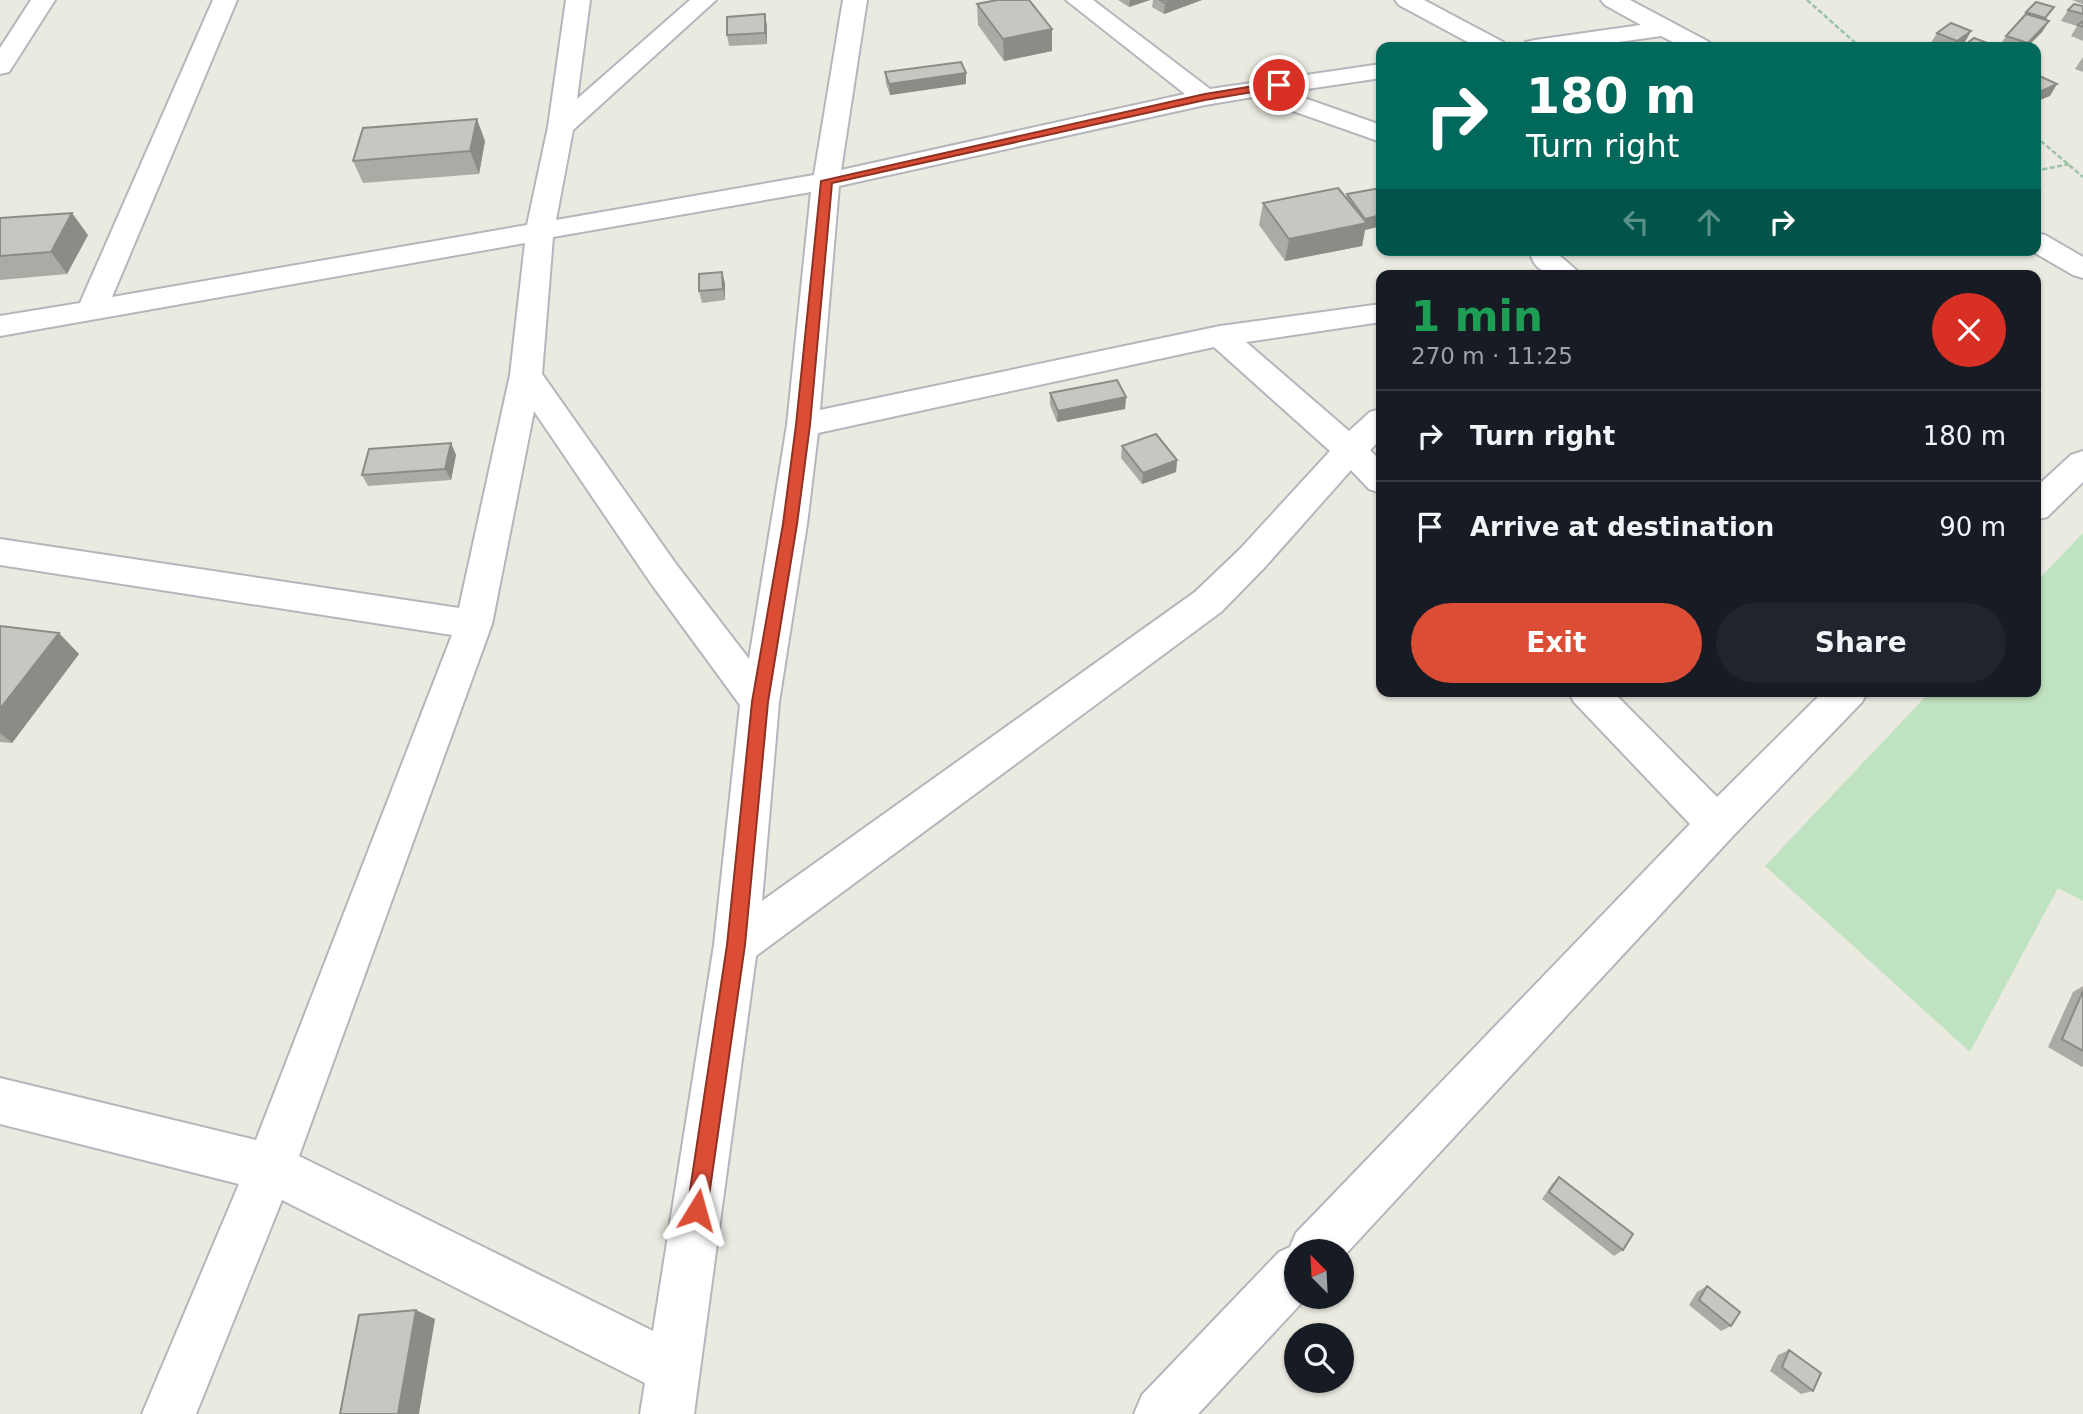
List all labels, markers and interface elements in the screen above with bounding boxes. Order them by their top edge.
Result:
pin [1249,55,1309,115]
icon: arrive [1260,66,1298,104]
text: 180 m [1526,68,1696,125]
icon: right [1411,70,1502,161]
text: Turn right [1526,127,1679,165]
icon: left [1617,203,1655,241]
icon: ahead [1690,203,1728,241]
icon: right [1763,203,1801,241]
text: 1 min [1411,292,1543,341]
button: close [1932,293,2006,367]
text: 270 m · 11:25 [1411,343,1573,369]
icon: right [1411,417,1449,455]
text: Turn right [1470,421,1615,451]
text: 180 m [1923,421,2006,451]
icon: arrive [1411,508,1449,546]
text: Arrive at destination [1470,512,1774,542]
text: 90 m [1939,512,2006,542]
button: Exit [1411,603,1702,683]
button: Share [1716,603,2006,683]
position arrow [660,1173,734,1247]
north arrow [1284,1239,1354,1309]
map controls [1284,1239,1354,1393]
button: search [1284,1323,1354,1393]

